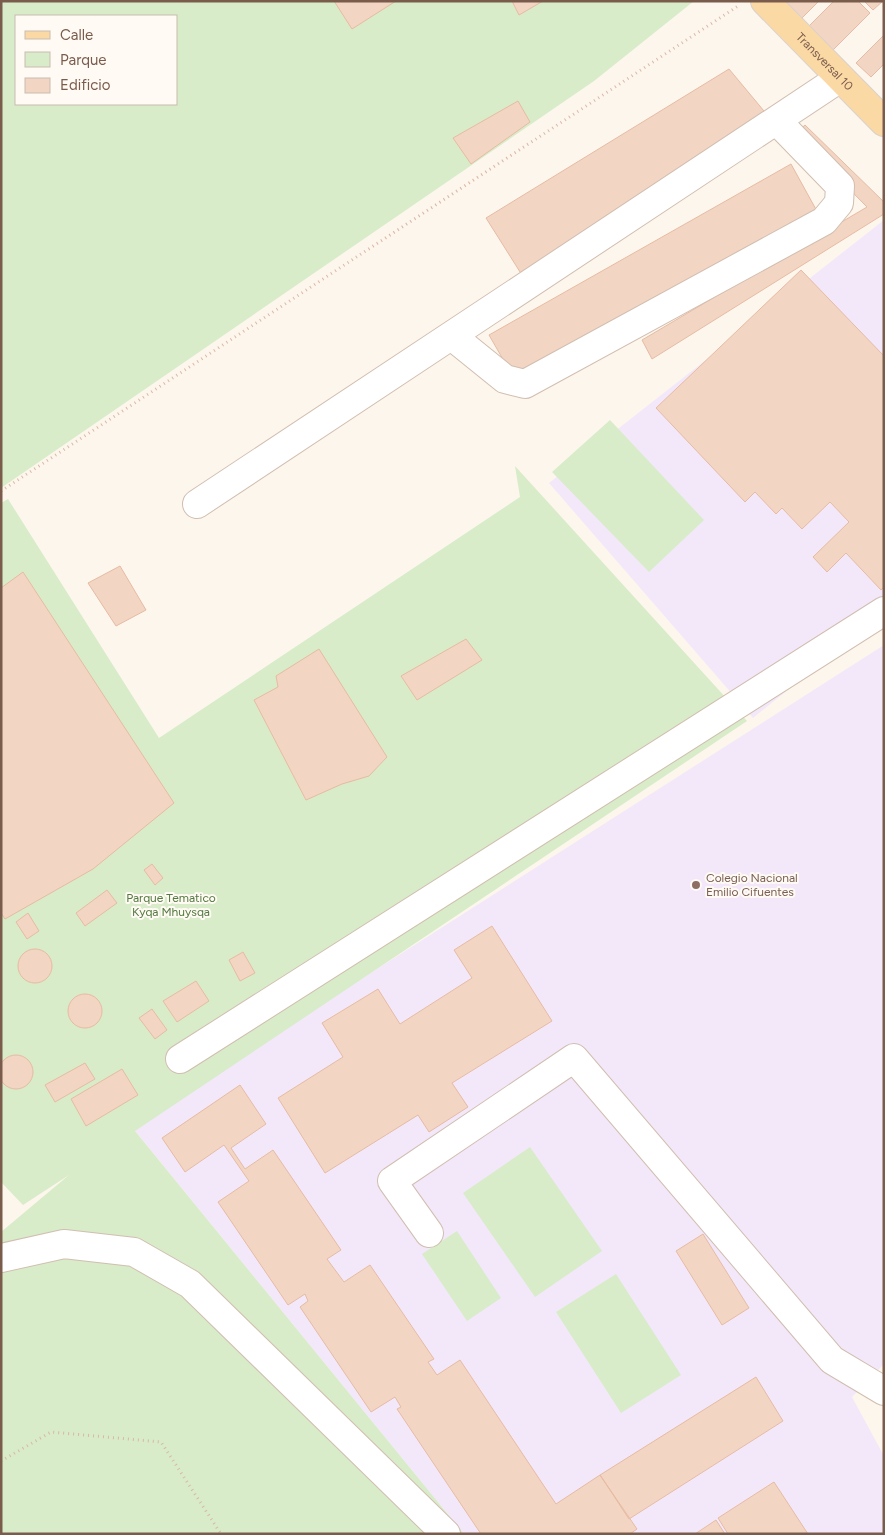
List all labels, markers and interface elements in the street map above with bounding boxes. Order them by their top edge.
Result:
legend [15,15,178,105]
text: Calle [60,26,93,44]
street label: Transversal 10 [793,30,856,94]
text: Parque [60,51,107,69]
text: Edificio [60,76,111,94]
place label: Colegio Nacional Emilio Cifuentes [706,871,798,899]
marker: Colegio Nacional Emilio Cifuentes [690,879,702,891]
park label: Parque Tematico Kyqa Mhuysqa [126,891,216,919]

